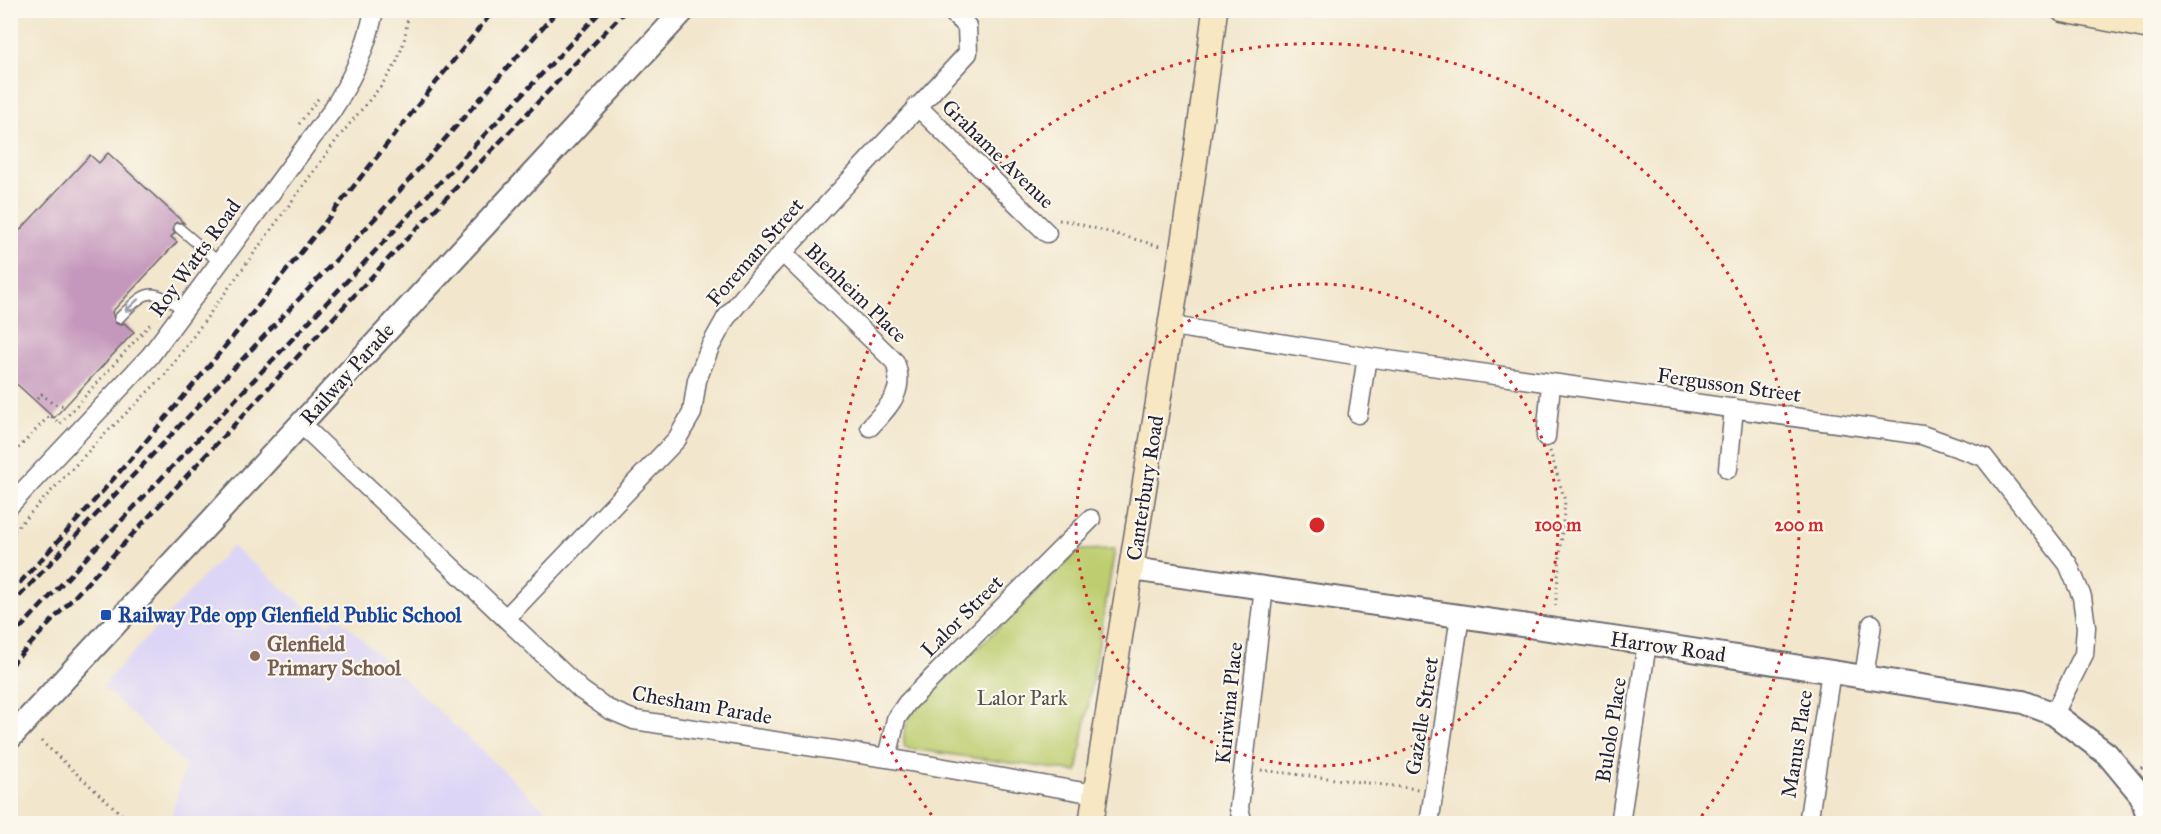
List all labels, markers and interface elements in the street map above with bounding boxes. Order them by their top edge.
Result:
street label: Grahame Avenue [936,94,1060,214]
street label: Foreman Street [701,192,809,311]
street label: Roy Watts Road [144,194,247,322]
street label: Blenheim Place [799,238,913,348]
one-way arrow [125,298,140,312]
street label: Railway Parade [294,318,400,430]
street label: Fergusson Street [1655,362,1803,408]
street label: Canterbury Road [1121,413,1169,563]
text: 100 m [1535,514,1582,536]
text: 200 m [1775,514,1824,536]
centre of rings [1307,515,1327,535]
street label: Lalor Street [916,569,1009,662]
place label: Railway Pde opp Glenfield Public School [118,602,463,628]
marker: Railway Pde opp Glenfield Public School [99,608,113,622]
street label: Harrow Road [1609,626,1728,668]
place label: Glenfield Primary School [267,631,402,681]
street label: Kiriwina Place [1210,640,1248,765]
marker: Glenfield Primary School [248,649,262,663]
street label: Gazelle Street [1400,654,1444,777]
street label: Bulolo Place [1590,675,1632,785]
street label: Chesham Parade [630,680,774,730]
park label: Lalor Park [976,685,1068,711]
street label: Manus Place [1776,688,1818,800]

